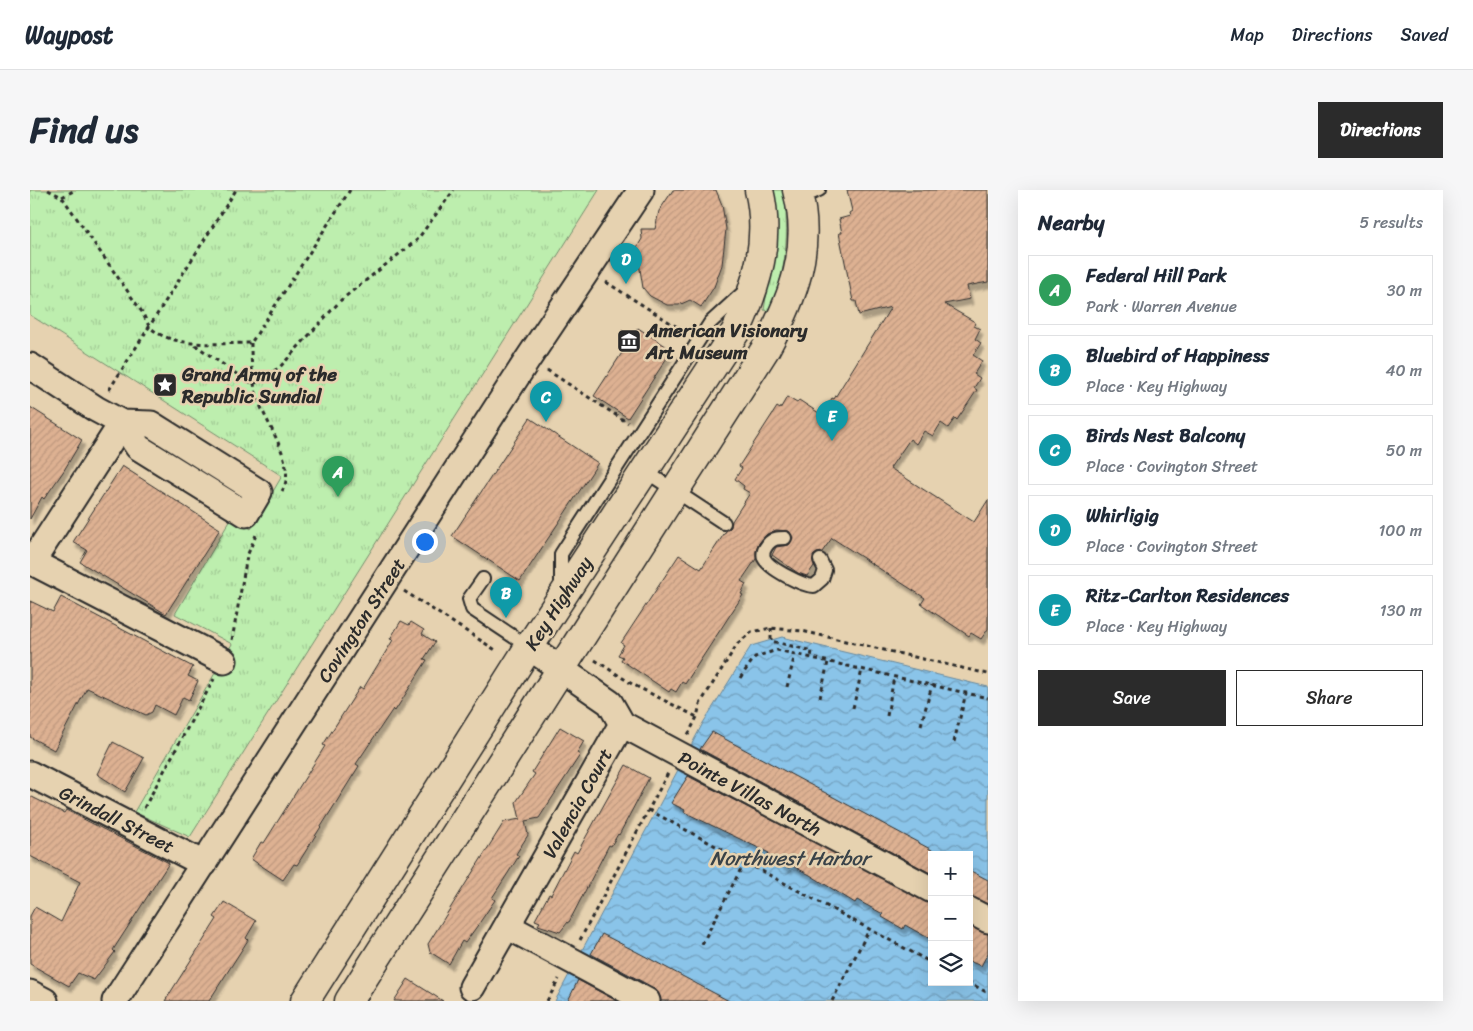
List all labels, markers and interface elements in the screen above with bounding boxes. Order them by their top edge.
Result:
text: Waypost [25,14,113,56]
text: Map [1231,19,1264,51]
text: Directions [1292,19,1373,51]
text: Saved [1401,19,1448,51]
text: Find us [30,99,138,161]
button: Directions [1318,102,1443,158]
text: Nearby [1038,204,1104,242]
text: 5 results [1359,208,1423,237]
pin: D [610,243,642,284]
text: Federal Hill Park [1086,259,1227,292]
text: A [1050,276,1060,305]
text: 30 m [1387,276,1422,305]
text: Park · Warren Avenue [1086,292,1237,321]
place label: American Visionary Art Museum [645,314,809,369]
museum icon: American Visionary Art Museum [616,328,642,354]
text: Bluebird of Happiness [1086,339,1269,372]
text: B [1050,356,1060,385]
text: 40 m [1385,356,1422,385]
place label: Grand Army of the Republic Sundial [181,358,337,413]
place icon: Grand Army of the Republic Sundial [152,372,178,398]
text: Place · Key Highway [1086,372,1227,401]
pin: C [530,381,562,422]
pin: E [816,400,848,441]
text: Birds Nest Balcony [1086,419,1245,452]
text: C [1050,436,1060,465]
text: 50 m [1386,436,1422,465]
text: Place · Covington Street [1086,452,1258,481]
pin: A [322,456,354,497]
text: Whirligig [1086,499,1159,532]
text: D [1050,516,1060,545]
text: 100 m [1378,516,1422,545]
your location [412,529,438,555]
text: Place · Covington Street [1086,532,1258,561]
street label: Key Highway [515,549,601,657]
street label: Covington Street [308,551,414,689]
pin: B [490,577,522,618]
text: Ritz-Carlton Residences [1086,579,1289,612]
text: E [1051,596,1059,625]
text: 130 m [1380,596,1422,625]
text: Place · Key Highway [1086,612,1227,641]
button: Save [1038,670,1226,726]
button: Share [1236,670,1423,726]
street label: Valencia Court [533,742,621,865]
street label: Pointe Villas North [672,742,827,845]
street label: Grindall Street [53,776,180,863]
water label: Northwest Harbor [710,841,874,876]
map controls [928,851,973,986]
button: + [928,851,973,896]
button: − [928,896,973,941]
button: layers [928,941,973,986]

